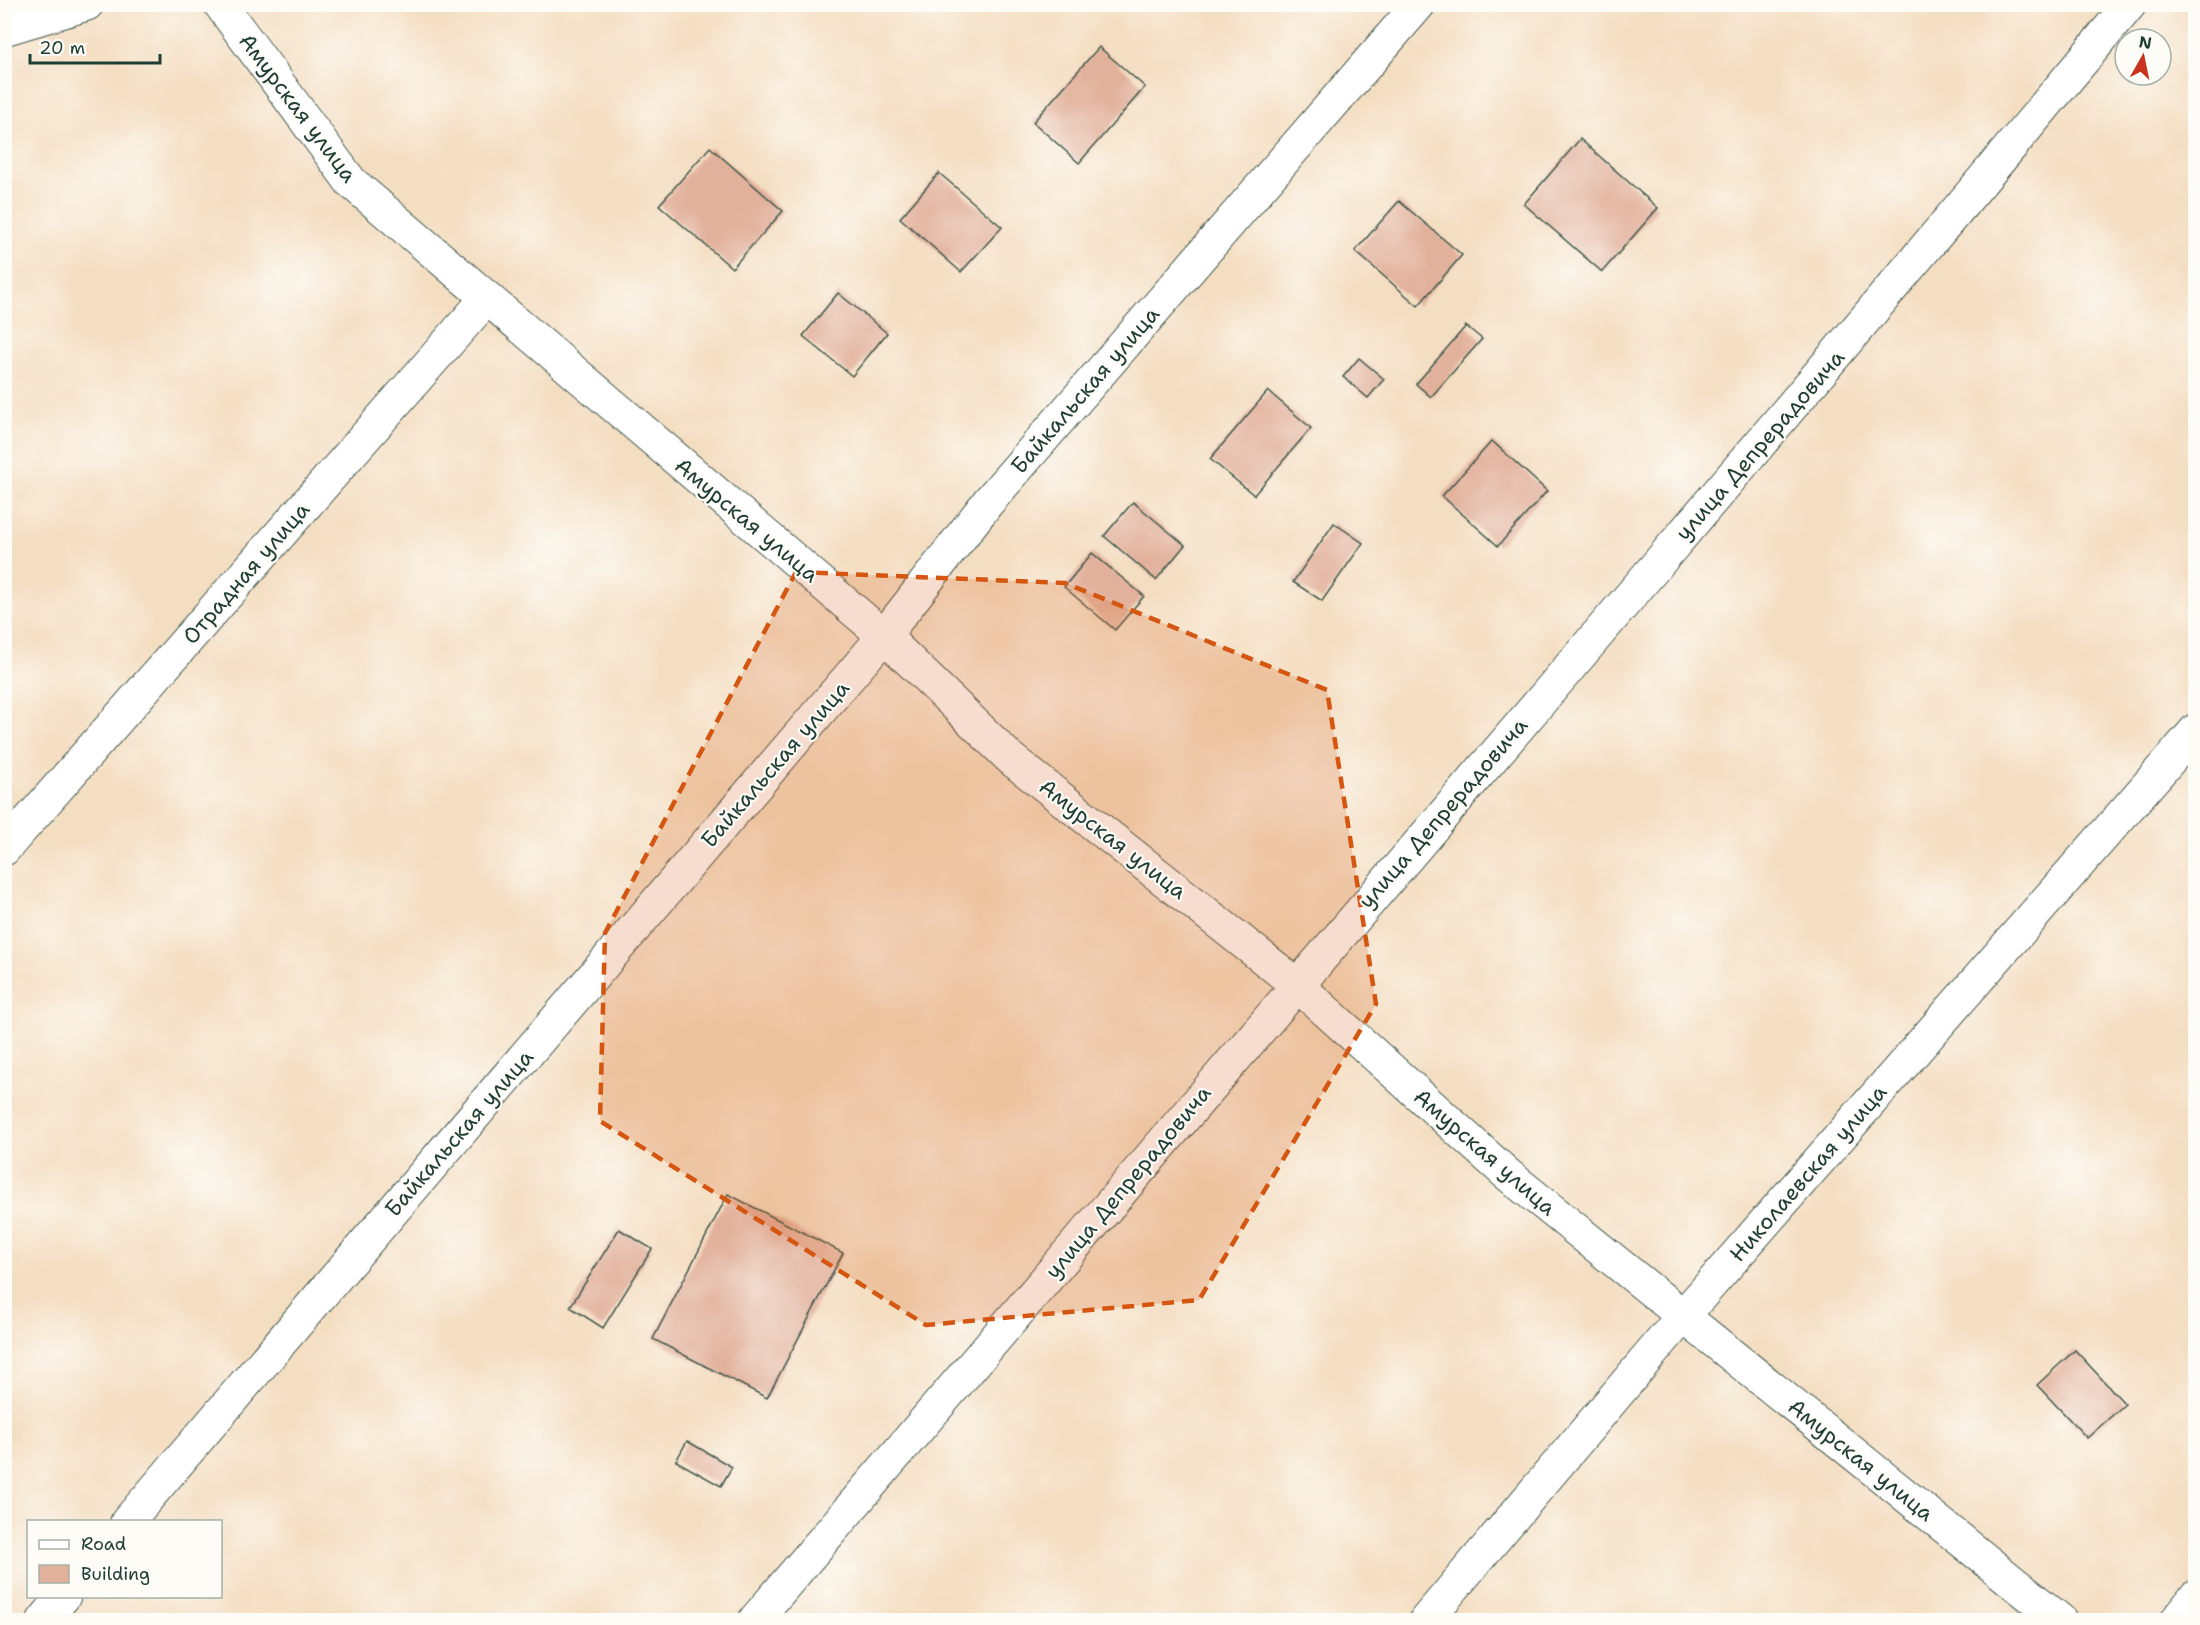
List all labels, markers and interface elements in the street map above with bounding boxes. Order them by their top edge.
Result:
scale bar [30,27,160,65]
street label: Амурская улица [232,27,364,189]
north arrow [2113,27,2173,87]
text: N [2137,31,2153,54]
text: 20 m [39,36,85,60]
street label: Байкальская улица [1004,300,1166,480]
street label: улица Депрерадовича [1669,343,1851,547]
street label: Амурская улица [669,451,825,589]
street label: Отрадная улица [176,495,316,650]
street label: Байкальская улица [694,674,856,854]
street label: улица Депрерадовича [1352,711,1534,915]
street label: Амурская улица [1033,772,1193,906]
street label: Байкальская улица [378,1043,540,1223]
street label: Николаевская улица [1723,1078,1893,1268]
street label: улица Депрерадовича [1038,1079,1218,1285]
street label: Амурская улица [1408,1082,1563,1222]
street label: Амурская улица [1782,1392,1940,1528]
legend [27,1520,222,1598]
text: Road [81,1532,126,1556]
text: Building [81,1562,150,1586]

